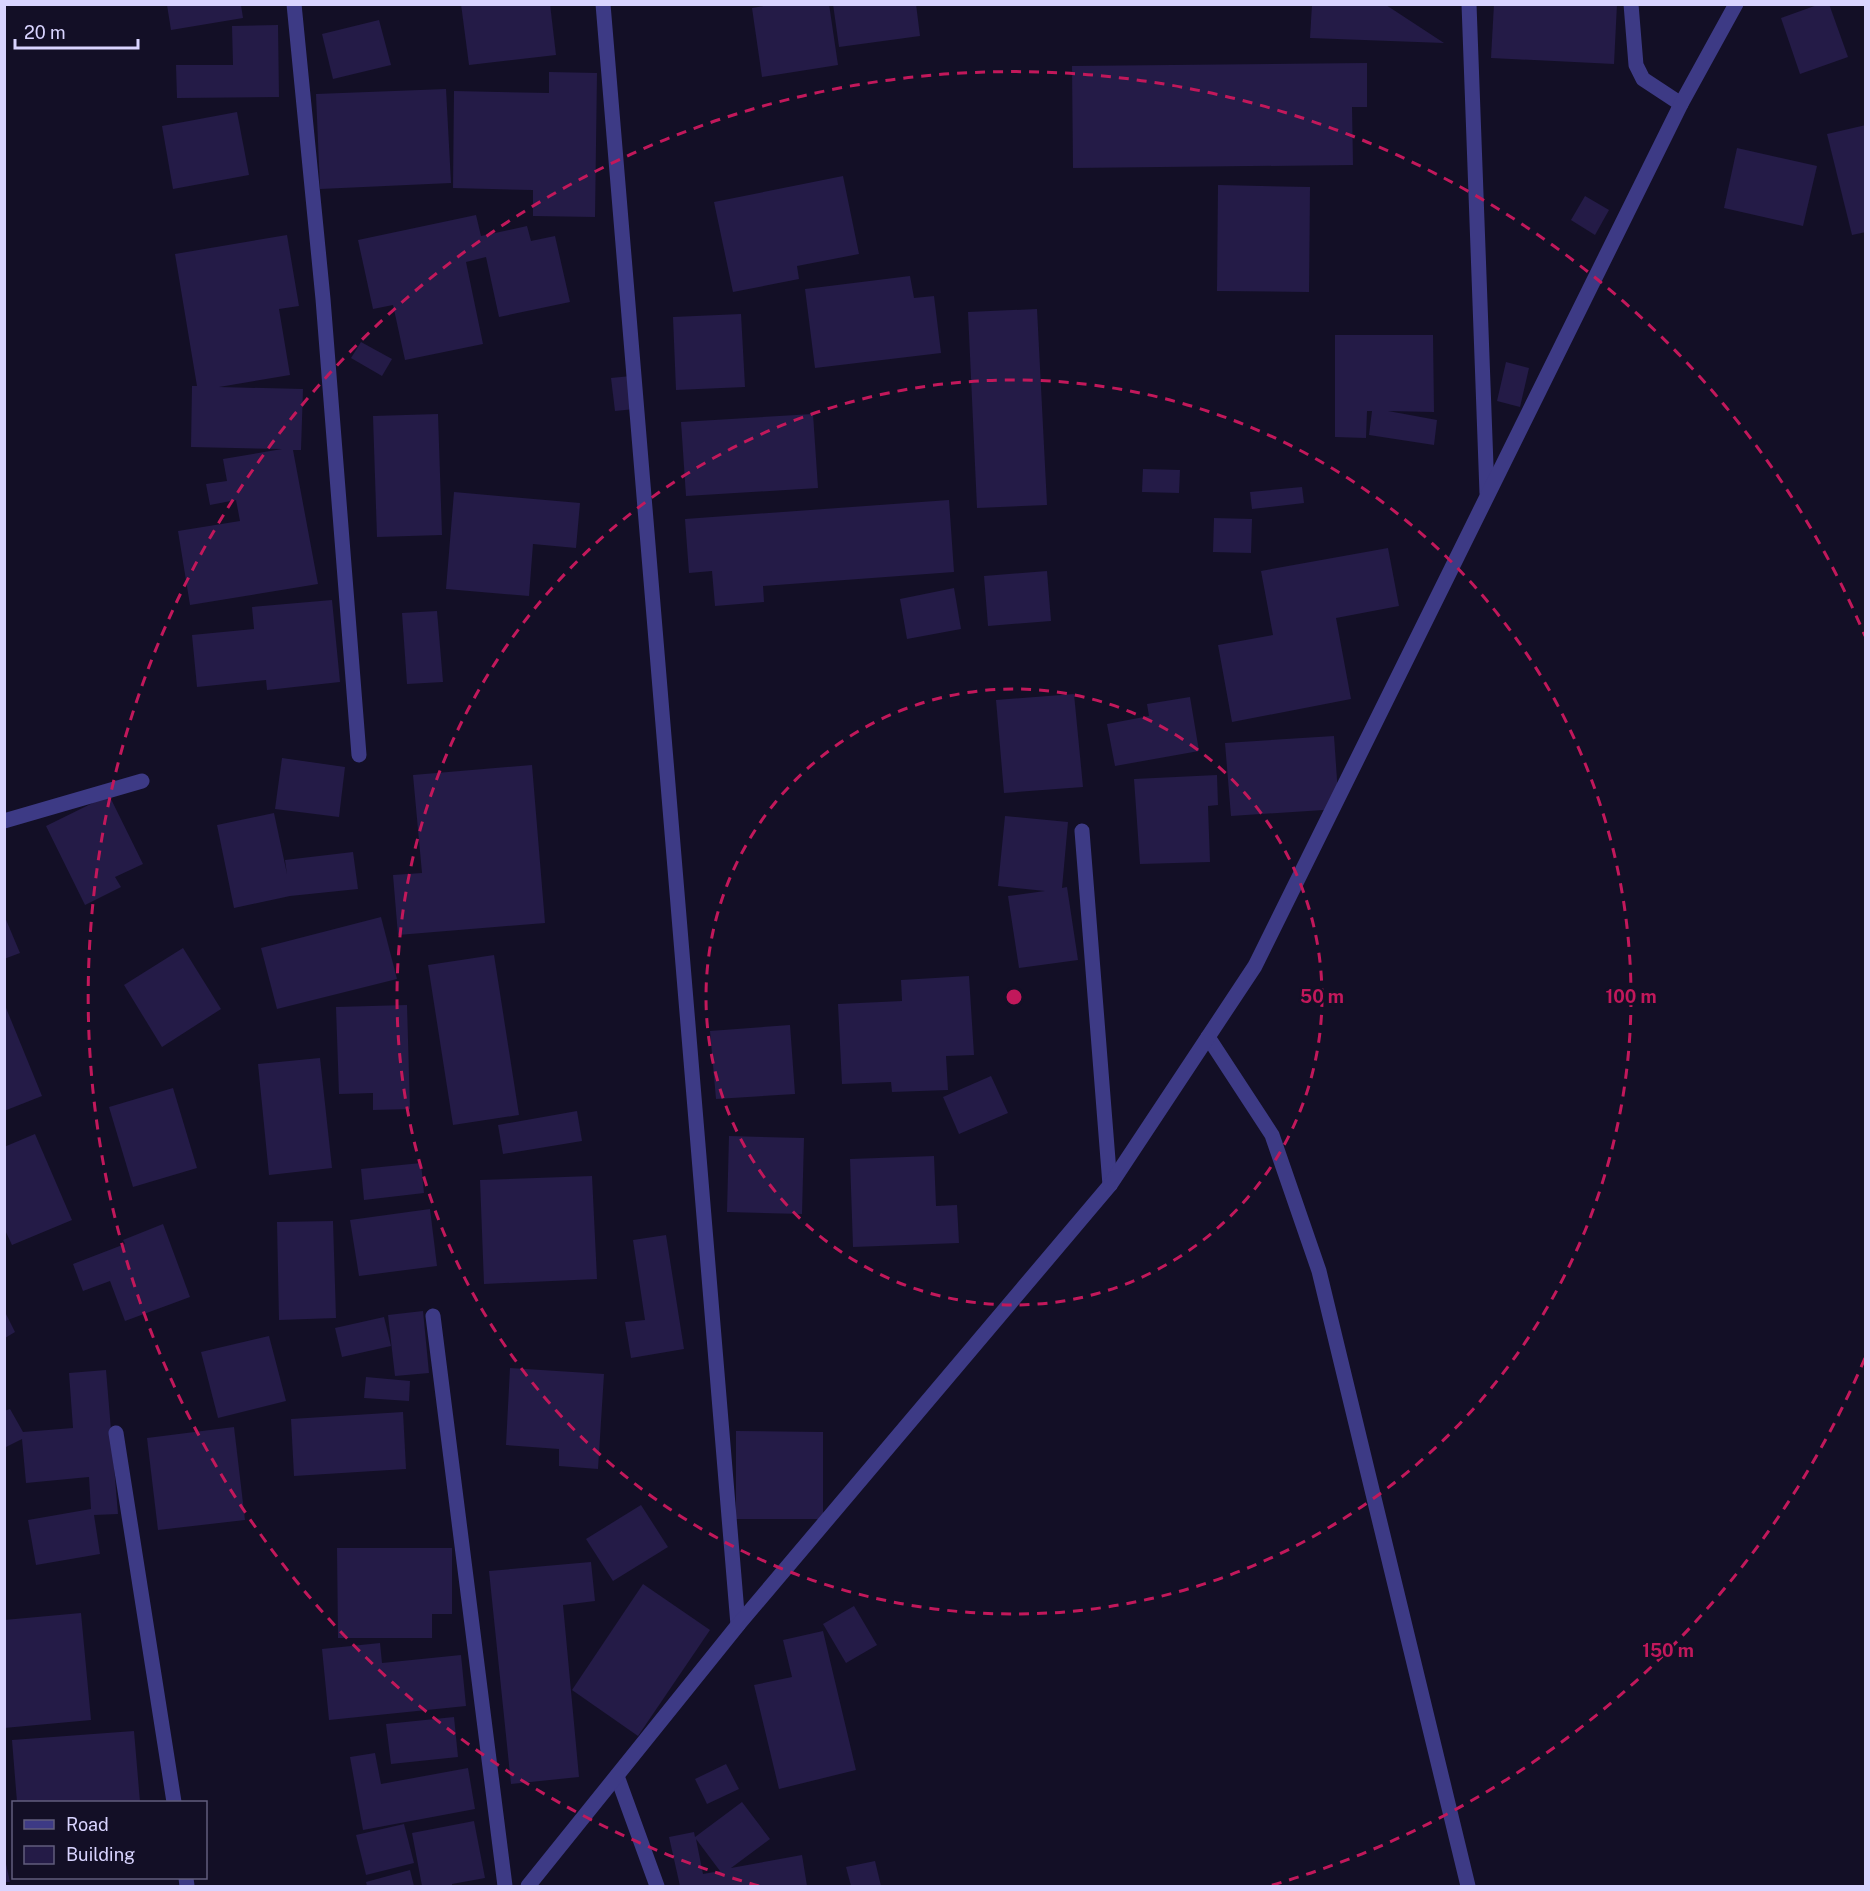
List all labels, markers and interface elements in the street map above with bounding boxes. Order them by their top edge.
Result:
scale bar [15,12,138,50]
text: 20 m [24,22,66,43]
text: 50 m [1300,986,1344,1007]
text: 100 m [1605,986,1657,1007]
centre of rings [1004,987,1024,1007]
text: 150 m [1642,1640,1694,1661]
legend [12,1801,207,1879]
text: Road [66,1814,109,1835]
text: Building [66,1844,135,1865]

